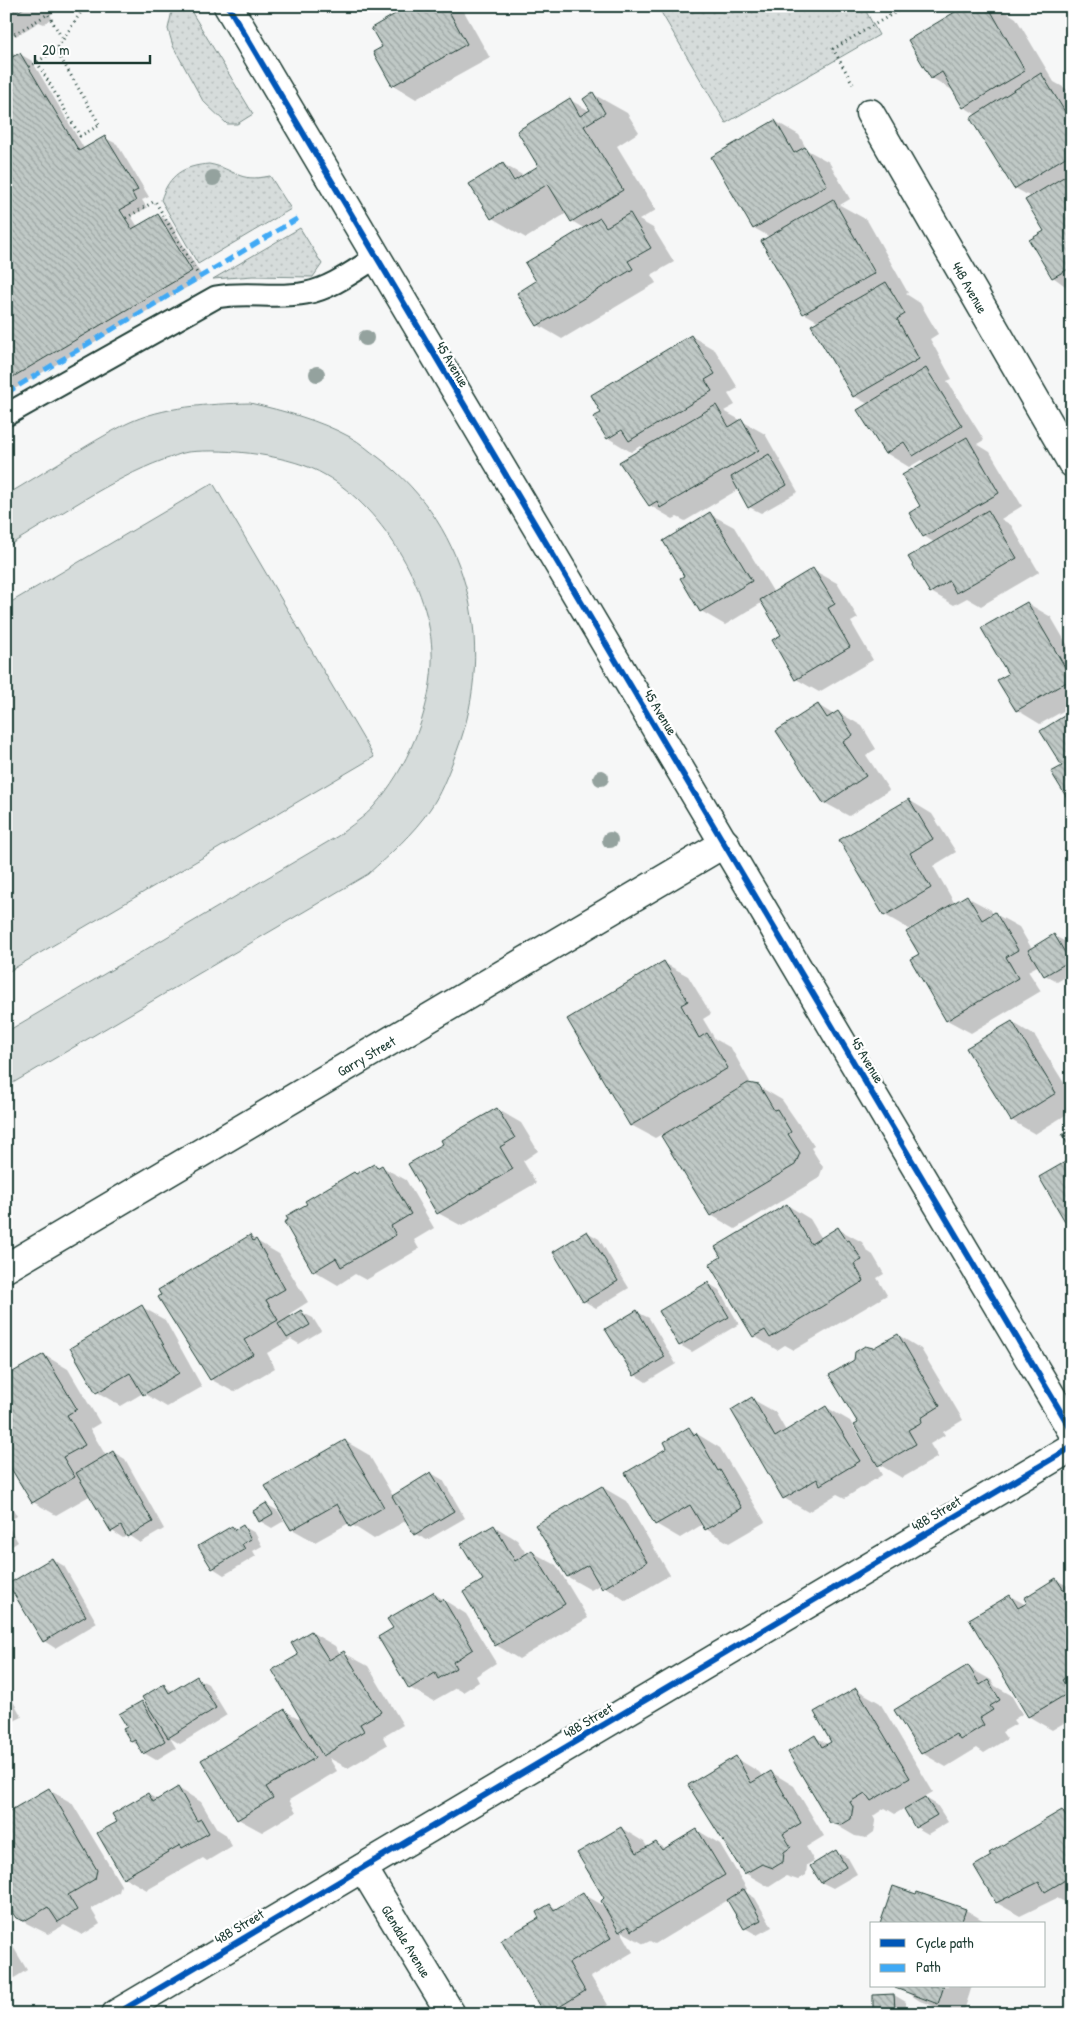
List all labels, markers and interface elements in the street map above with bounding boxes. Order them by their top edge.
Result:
scale bar [35,32,150,64]
text: 20 m [42,39,69,60]
street label: 44B Avenue [948,258,993,317]
street label: 45 Avenue [432,338,474,391]
street label: 45 Avenue [640,686,682,739]
street label: Garry Street [333,1031,399,1080]
street label: 45 Avenue [847,1034,889,1087]
street label: 48B Street [908,1491,964,1535]
street label: 48B Street [560,1698,616,1742]
street label: Glendale Avenue [378,1901,436,1981]
street label: 48B Street [211,1904,267,1948]
legend [870,1922,1046,1988]
text: Cycle path [916,1932,974,1953]
text: Path [916,1956,941,1977]

